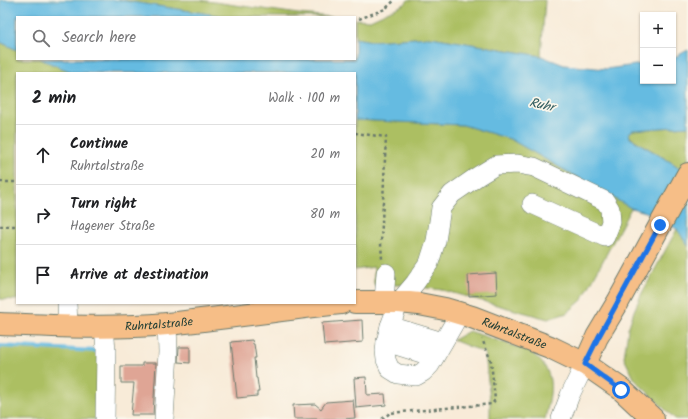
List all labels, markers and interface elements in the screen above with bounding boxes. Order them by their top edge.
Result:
map controls [640,12,676,84]
button: + [640,12,676,48]
search box [16,16,356,60]
text: Search here [62,26,136,50]
icon: search [30,27,52,49]
button: − [640,48,676,84]
text: 2 min [32,85,76,112]
text: Walk · 100 m [268,88,340,109]
water label: Ruhr [527,93,559,119]
text: Continue [70,132,128,156]
icon: ahead [32,144,54,166]
text: 20 m [310,144,340,165]
text: Ruhrtalstraße [70,156,144,177]
text: Turn right [70,192,137,216]
icon: right [32,204,54,226]
text: 80 m [310,204,340,225]
text: Hagener Straße [70,216,155,237]
route end [651,216,669,234]
text: Arrive at destination [70,263,209,287]
icon: arrive [32,264,54,286]
street label: Ruhrtalstraße [125,312,195,336]
street label: Ruhrtalstraße [479,313,550,355]
route start [612,381,630,399]

